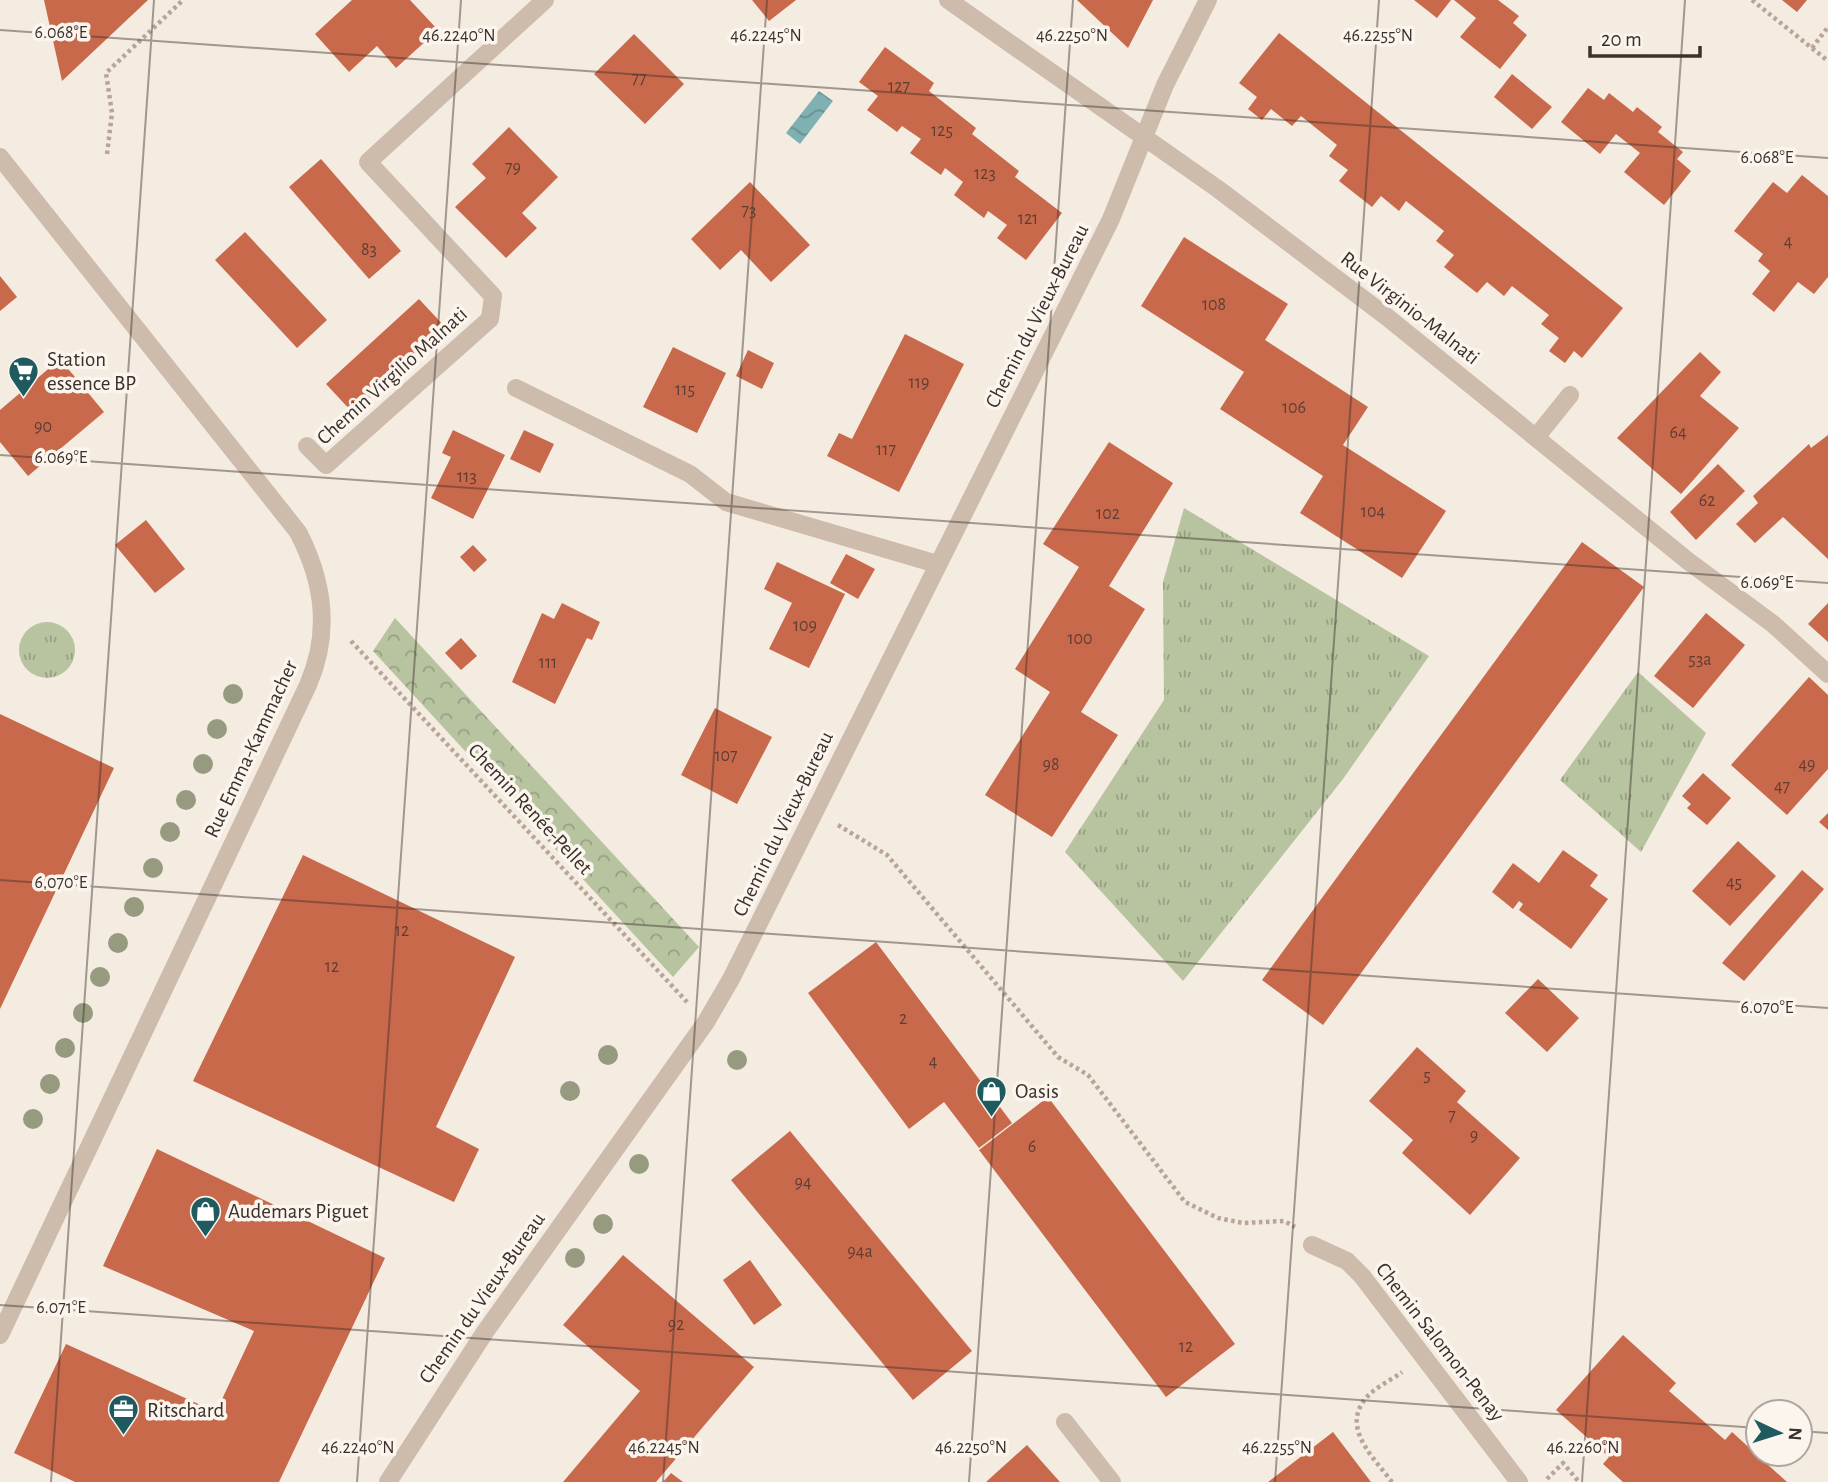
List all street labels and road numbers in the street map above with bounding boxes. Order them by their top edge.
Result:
street label: Chemin du Vieux-Bureau [982,221,1093,411]
street label: Rue Virginio-Malnati [1337,247,1483,369]
street label: Chemin Virgilio Malnati [313,303,471,449]
street label: Rue Emma-Kammacher [201,657,301,841]
street label: Chemin du Vieux-Bureau [729,728,837,920]
street label: Chemin Renée-Pellet [464,739,596,879]
street label: Chemin du Vieux-Bureau [415,1209,549,1387]
street label: Chemin Salomon-Penay [1372,1259,1508,1425]

